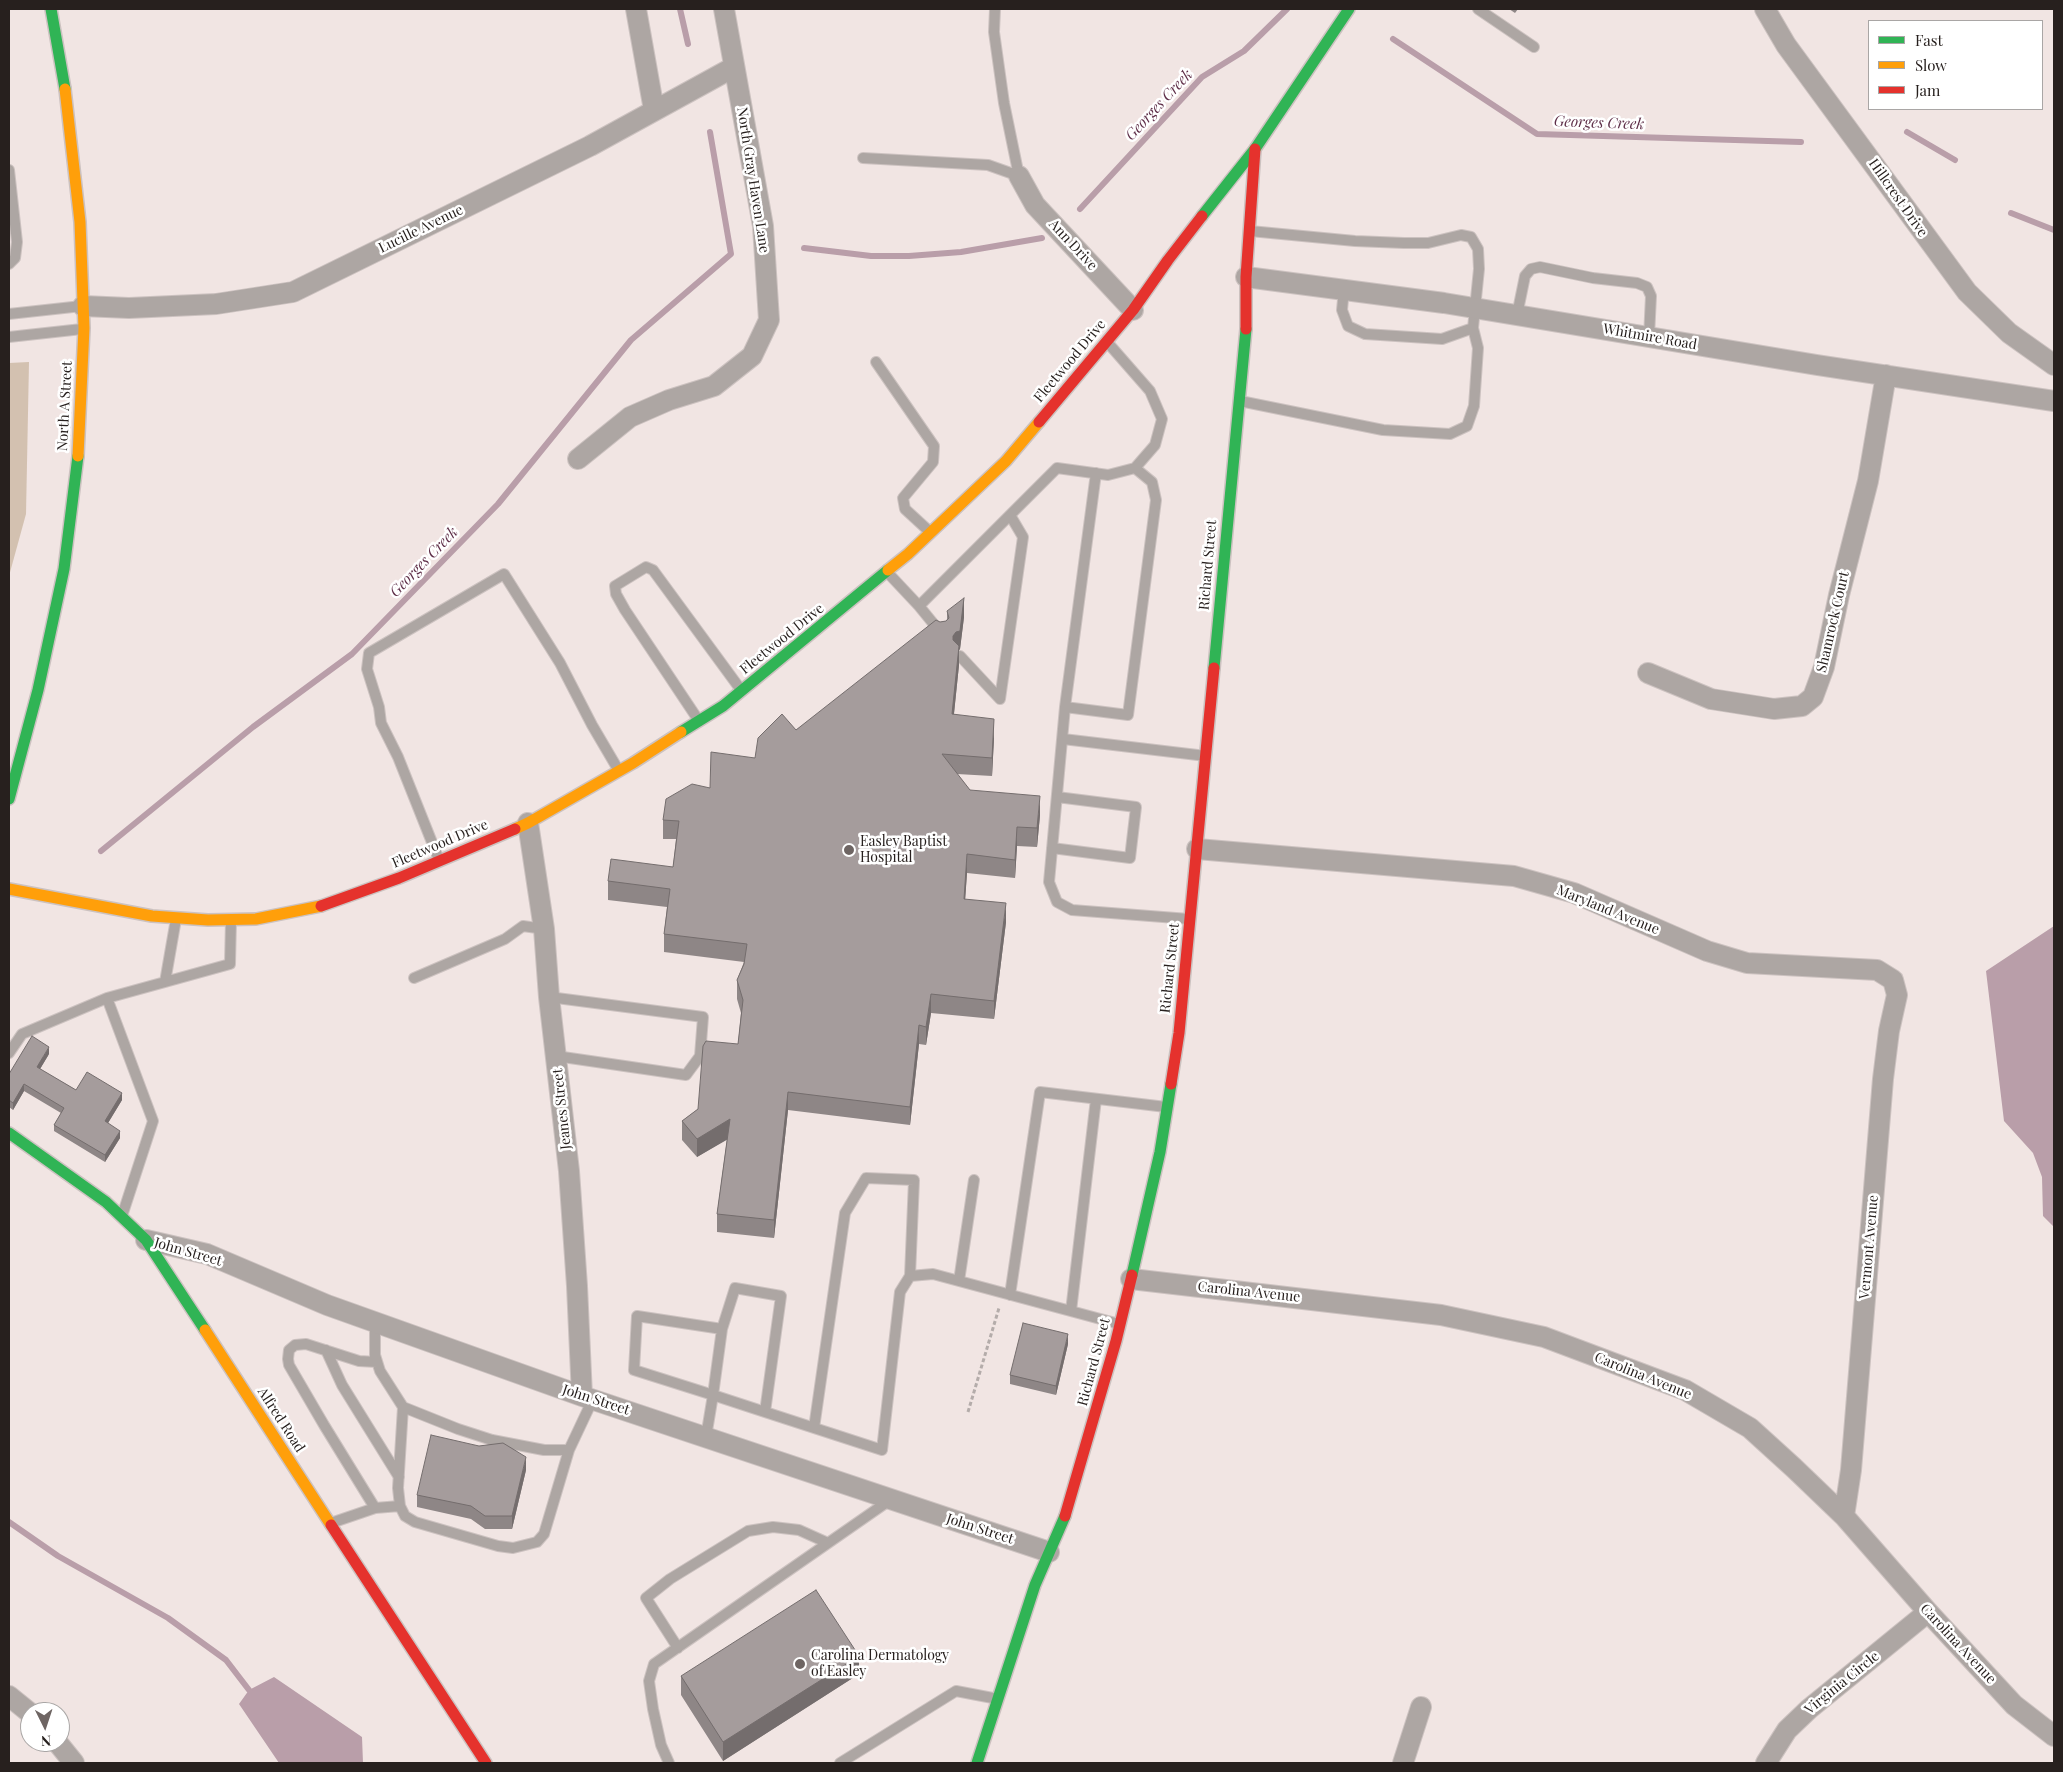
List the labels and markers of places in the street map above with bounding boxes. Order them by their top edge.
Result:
place label: Easley Baptist Hospital [860,834,947,866]
marker: Easley Baptist Hospital [842,843,856,857]
place label: Carolina Dermatology of Easley [811,1648,949,1680]
marker: Carolina Dermatology of Easley [793,1657,807,1671]

